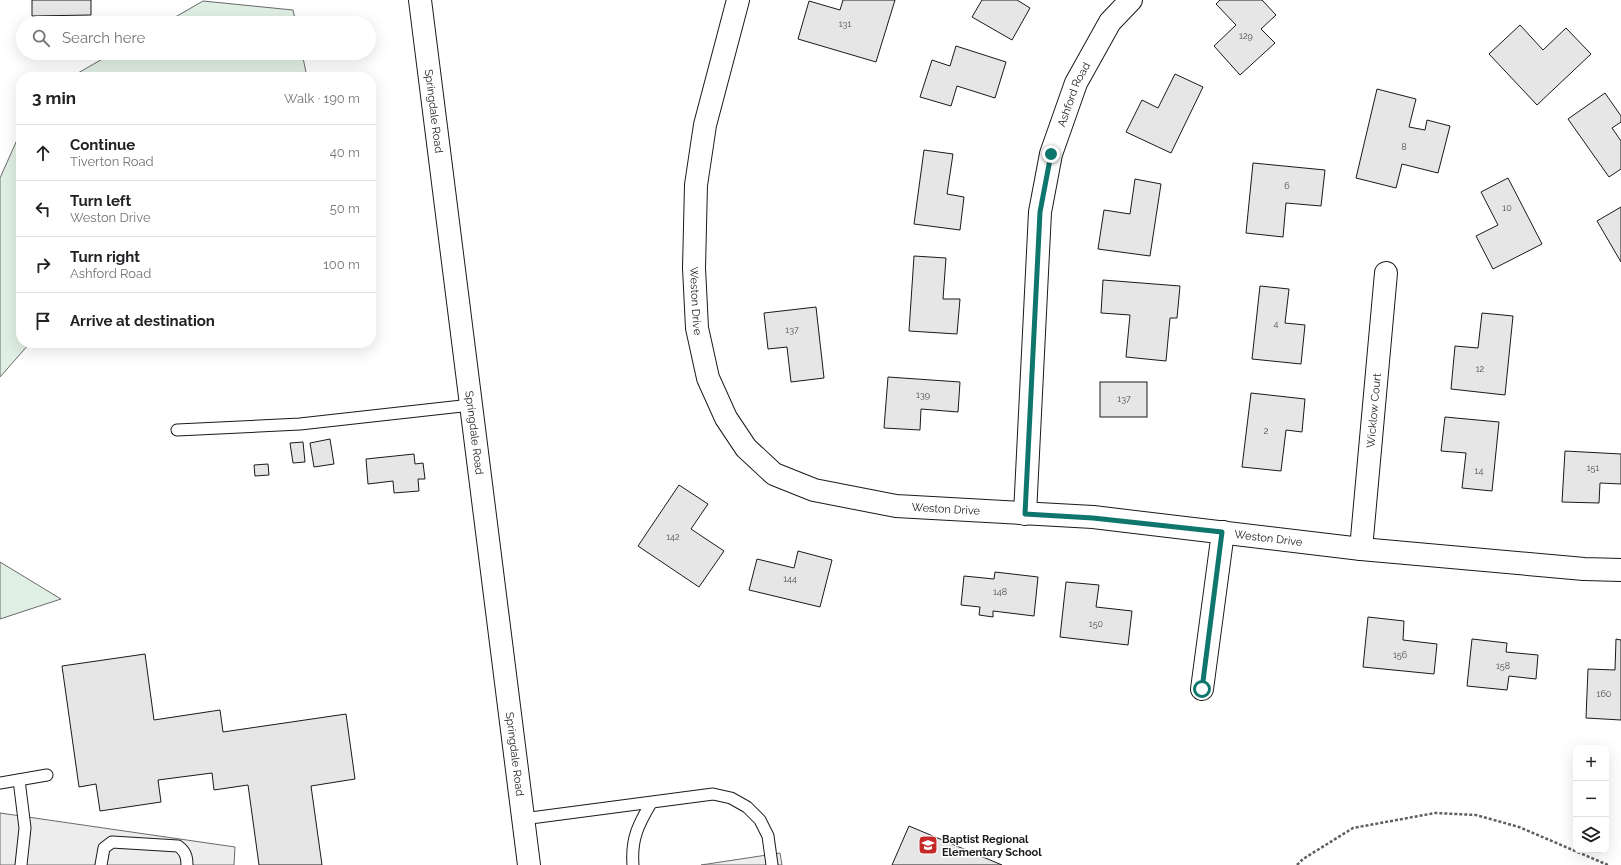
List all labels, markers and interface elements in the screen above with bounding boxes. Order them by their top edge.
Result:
search box [16,16,376,60]
house number: 131 [839,19,851,29]
icon: search [30,27,52,49]
text: Search here [62,29,145,47]
house number: 129 [1239,31,1253,41]
street label: Ashford Road [1055,60,1093,129]
street label: Springdale Road [422,68,445,154]
text: 3 min [32,88,76,108]
text: Walk · 190 m [284,91,360,106]
text: Continue [70,136,135,154]
icon: ahead [32,142,54,164]
house number: 8 [1401,142,1407,152]
text: 40 m [330,145,360,160]
route end [1042,145,1060,163]
text: Tiverton Road [70,154,154,169]
house number: 6 [1284,181,1290,191]
text: Turn left [70,192,131,210]
icon: left [32,198,54,220]
text: 50 m [330,201,360,216]
house number: 10 [1502,203,1512,213]
text: Weston Drive [70,210,151,225]
text: Turn right [70,248,140,266]
icon: right [32,254,54,276]
text: 100 m [323,257,360,272]
text: Ashford Road [70,266,151,281]
street label: Weston Drive [687,267,704,337]
icon: arrive [32,310,54,332]
text: Arrive at destination [70,312,215,330]
house number: 4 [1274,319,1279,329]
house number: 137 [785,325,799,335]
house number: 12 [1476,364,1485,374]
street label: Wicklow Court [1364,372,1384,448]
street label: Springdale Road [462,390,486,476]
house number: 139 [916,390,930,400]
house number: 137 [1117,394,1131,404]
house number: 2 [1264,426,1269,436]
house number: 151 [1587,463,1599,473]
house number: 14 [1475,466,1483,476]
street label: Weston Drive [911,501,981,518]
street label: Weston Drive [1234,528,1304,549]
house number: 142 [666,532,680,542]
house number: 144 [783,574,797,584]
house number: 148 [993,587,1007,597]
house number: 150 [1089,619,1104,629]
house number: 156 [1393,650,1408,660]
house number: 158 [1496,661,1510,671]
route start [1193,680,1211,698]
house number: 160 [1597,689,1612,699]
street label: Springdale Road [503,711,526,797]
map controls [1573,745,1609,853]
button: + [1573,745,1609,781]
button: − [1573,781,1609,817]
button: layers [1573,817,1609,853]
place label: Baptist Regional Elementary School [942,833,1042,859]
school or university icon: Baptist Regional Elementary School [917,834,939,856]

